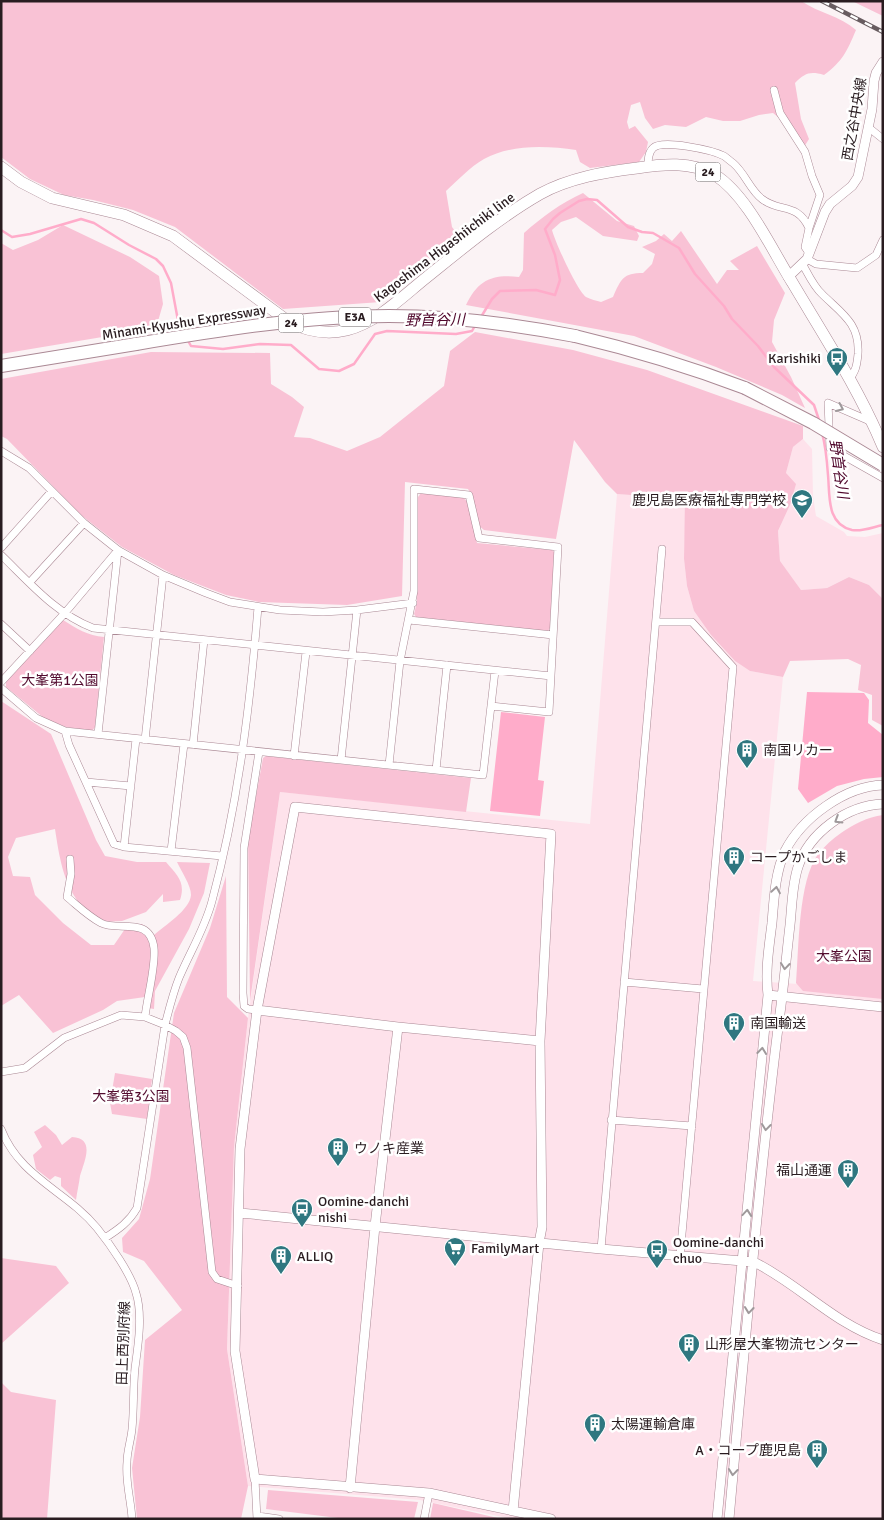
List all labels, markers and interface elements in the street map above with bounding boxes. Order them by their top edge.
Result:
street label: 西之谷中央線 [839,76,870,162]
road number: 24 [696,162,720,182]
street label: Kagoshima Higashiichiki line [370,189,518,306]
street label: Minami-Kyushu Expressway [101,301,268,344]
road number: E3A [339,308,371,326]
water label: 野首谷川 [405,310,467,330]
road number: 24 [278,314,304,332]
bus stop icon: Karishiki [825,346,849,377]
place label: Karishiki [768,350,821,367]
one-way arrow [835,402,844,413]
water label: 野首谷川 [826,438,852,502]
school or university icon: 鹿児島医療福祉専門学校 [790,488,814,519]
place label: 鹿児島医療福祉専門学校 [632,492,786,509]
park label: 大峯第1公園 [21,672,99,689]
building icon: 南国リカー [735,738,759,769]
place label: 南国リカー [763,742,833,759]
one-way arrow [834,814,843,823]
building icon: コープかごしま [722,845,746,876]
place label: コープかごしま [750,849,847,866]
one-way arrow [770,885,780,894]
park label: 大峯公園 [816,948,872,965]
one-way arrow [780,962,791,970]
building icon: 南国輸送 [722,1011,746,1042]
place label: 南国輸送 [750,1015,806,1032]
one-way arrow [756,1047,767,1055]
park label: 大峯第3公園 [92,1088,170,1105]
one-way arrow [761,1124,772,1132]
building icon: ウノキ産業 [326,1136,350,1167]
place label: ウノキ産業 [354,1140,424,1157]
building icon: 福山通運 [836,1158,860,1189]
place label: 福山通運 [776,1162,832,1179]
place label: Oomine-danchi nishi [318,1193,409,1226]
bus stop icon: Oomine-danchi nishi [290,1197,314,1228]
one-way arrow [741,1209,752,1217]
place label: Oomine-danchi chuo [673,1234,764,1267]
supermarket icon: FamilyMart [443,1236,467,1267]
bus stop icon: Oomine-danchi chuo [645,1238,669,1269]
place label: FamilyMart [471,1240,539,1257]
building icon: ALLIQ [269,1244,293,1275]
place label: ALLIQ [297,1248,333,1265]
street label: 田上西別府線 [114,1301,133,1385]
one-way arrow [744,1307,755,1315]
building icon: 山形屋大峯物流センター [677,1332,701,1363]
place label: 山形屋大峯物流センター [705,1336,859,1353]
building icon: 太陽運輸倉庫 [583,1412,607,1443]
place label: 太陽運輸倉庫 [611,1416,695,1433]
building icon: A・コープ鹿児島 [805,1438,829,1469]
place label: A・コープ鹿児島 [695,1442,801,1459]
one-way arrow [728,1468,739,1476]

